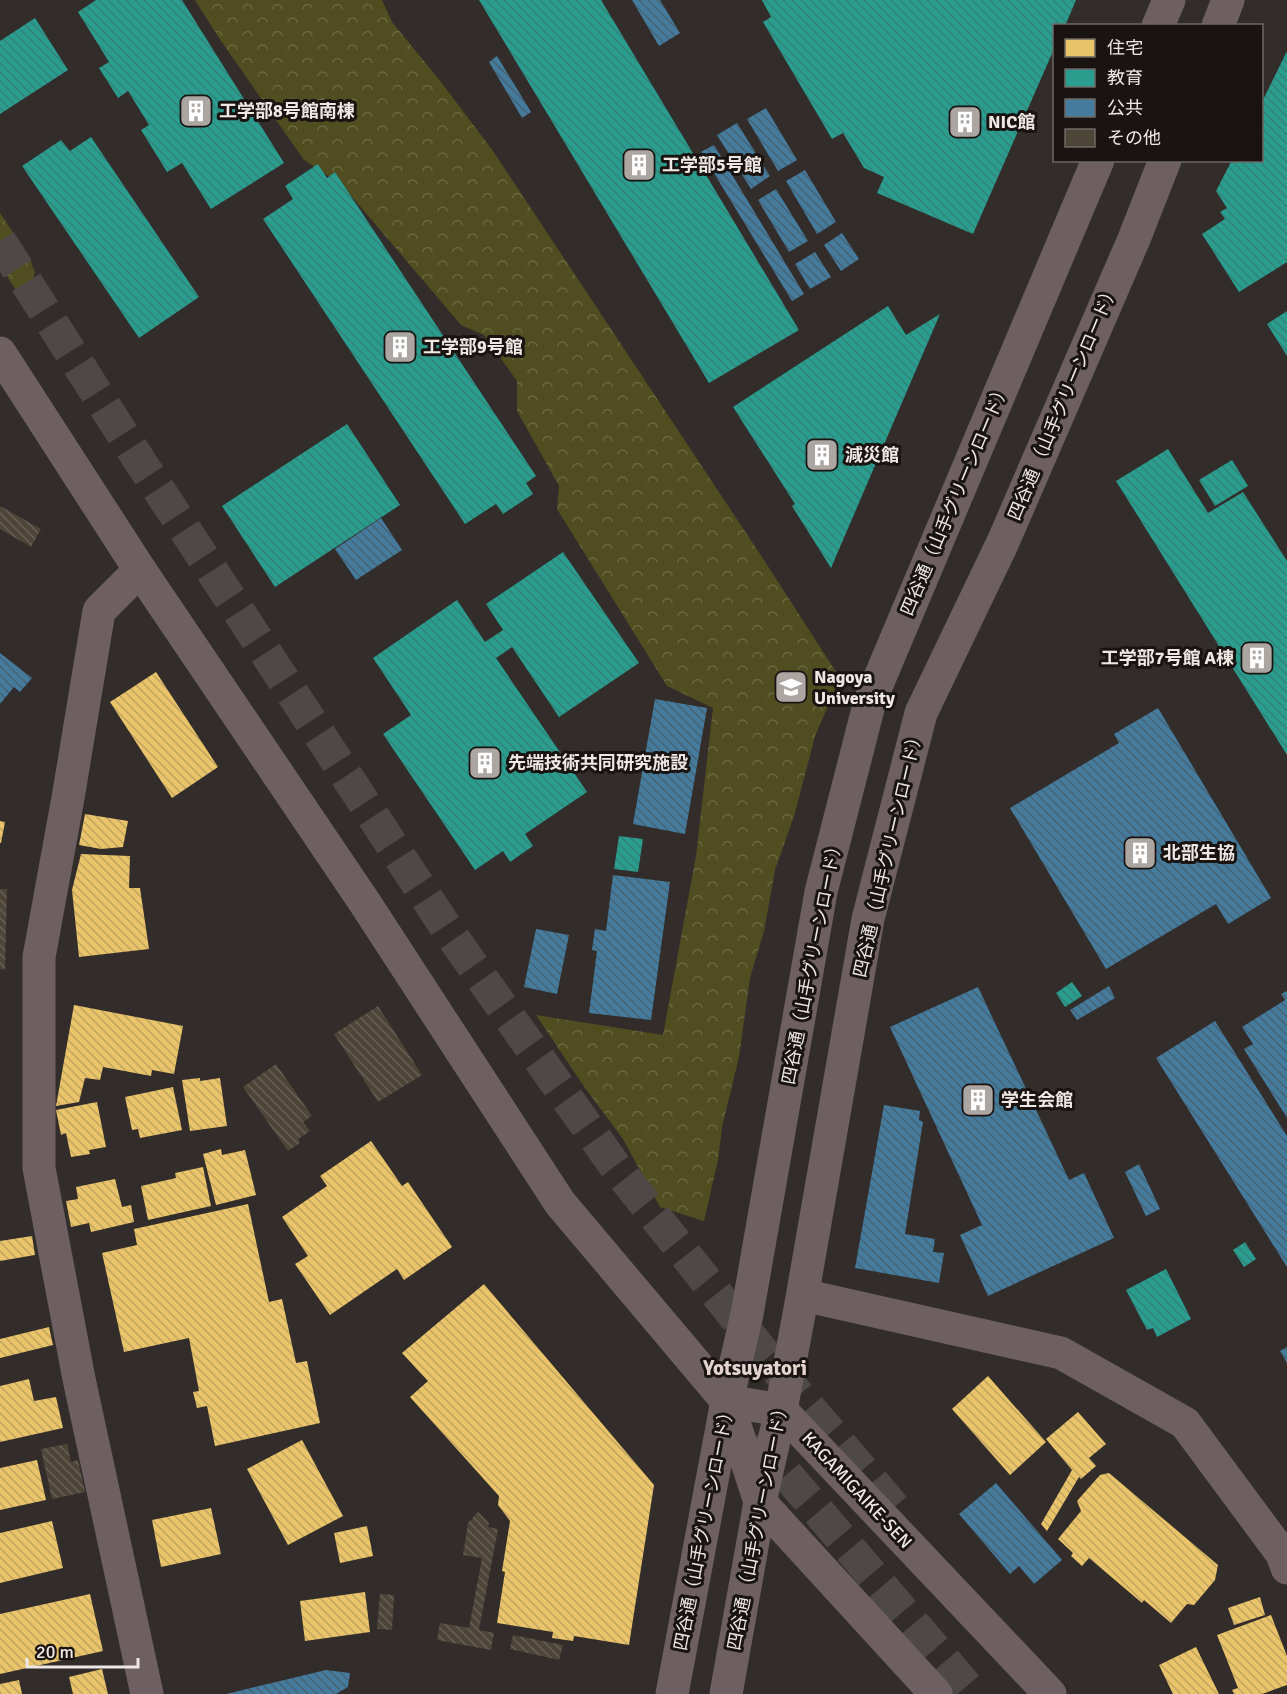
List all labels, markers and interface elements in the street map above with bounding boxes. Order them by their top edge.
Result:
legend [1053,24,1263,162]
text: 住宅 [1107,37,1143,59]
text: 教育 [1107,67,1143,89]
building icon: 工学部8号館南棟 [178,93,214,129]
text: 公共 [1107,97,1143,119]
place label: 工学部8号館南棟 [219,100,355,122]
building icon: NIC館 [947,104,983,140]
place label: NIC館 [988,111,1035,133]
text: その他 [1107,127,1161,149]
building icon: 工学部5号館 [621,147,657,183]
place label: 工学部5号館 [662,154,762,176]
street label: 四谷通 （山手グリーンロード） [1003,280,1123,524]
building icon: 工学部9号館 [382,329,418,365]
place label: 工学部9号館 [423,336,523,358]
street label: 四谷通（山手グリーンロード） [896,379,1014,619]
building icon: 減災館 [804,437,840,473]
place label: 減災館 [845,444,899,466]
building icon: 工学部7号館 A棟 [1239,640,1275,676]
place label: 工学部7号館 A棟 [1101,647,1234,669]
place label: Nagoya University [814,666,895,709]
school or university icon: Nagoya University [773,669,809,705]
street label: 四谷通 （山手グリーンロード） [849,726,927,980]
building icon: 先端技術共同研究施設 [467,745,503,781]
place label: 先端技術共同研究施設 [508,752,688,774]
building icon: 北部生協 [1122,835,1158,871]
street label: 四谷通（山手グリーンロード） [777,836,847,1086]
place label: 北部生協 [1163,842,1235,864]
building icon: 学生会館 [960,1082,996,1118]
place label: 学生会館 [1001,1089,1073,1111]
district label: Yotsuyatori [702,1355,807,1381]
street label: 四谷通 （山手グリーンロード） [723,1398,793,1652]
street label: 四谷通（山手グリーンロード） [669,1402,739,1652]
street label: KAGAMIGAIKE-SEN [797,1427,917,1553]
scale bar [27,1631,138,1669]
text: 20 m [36,1641,74,1663]

